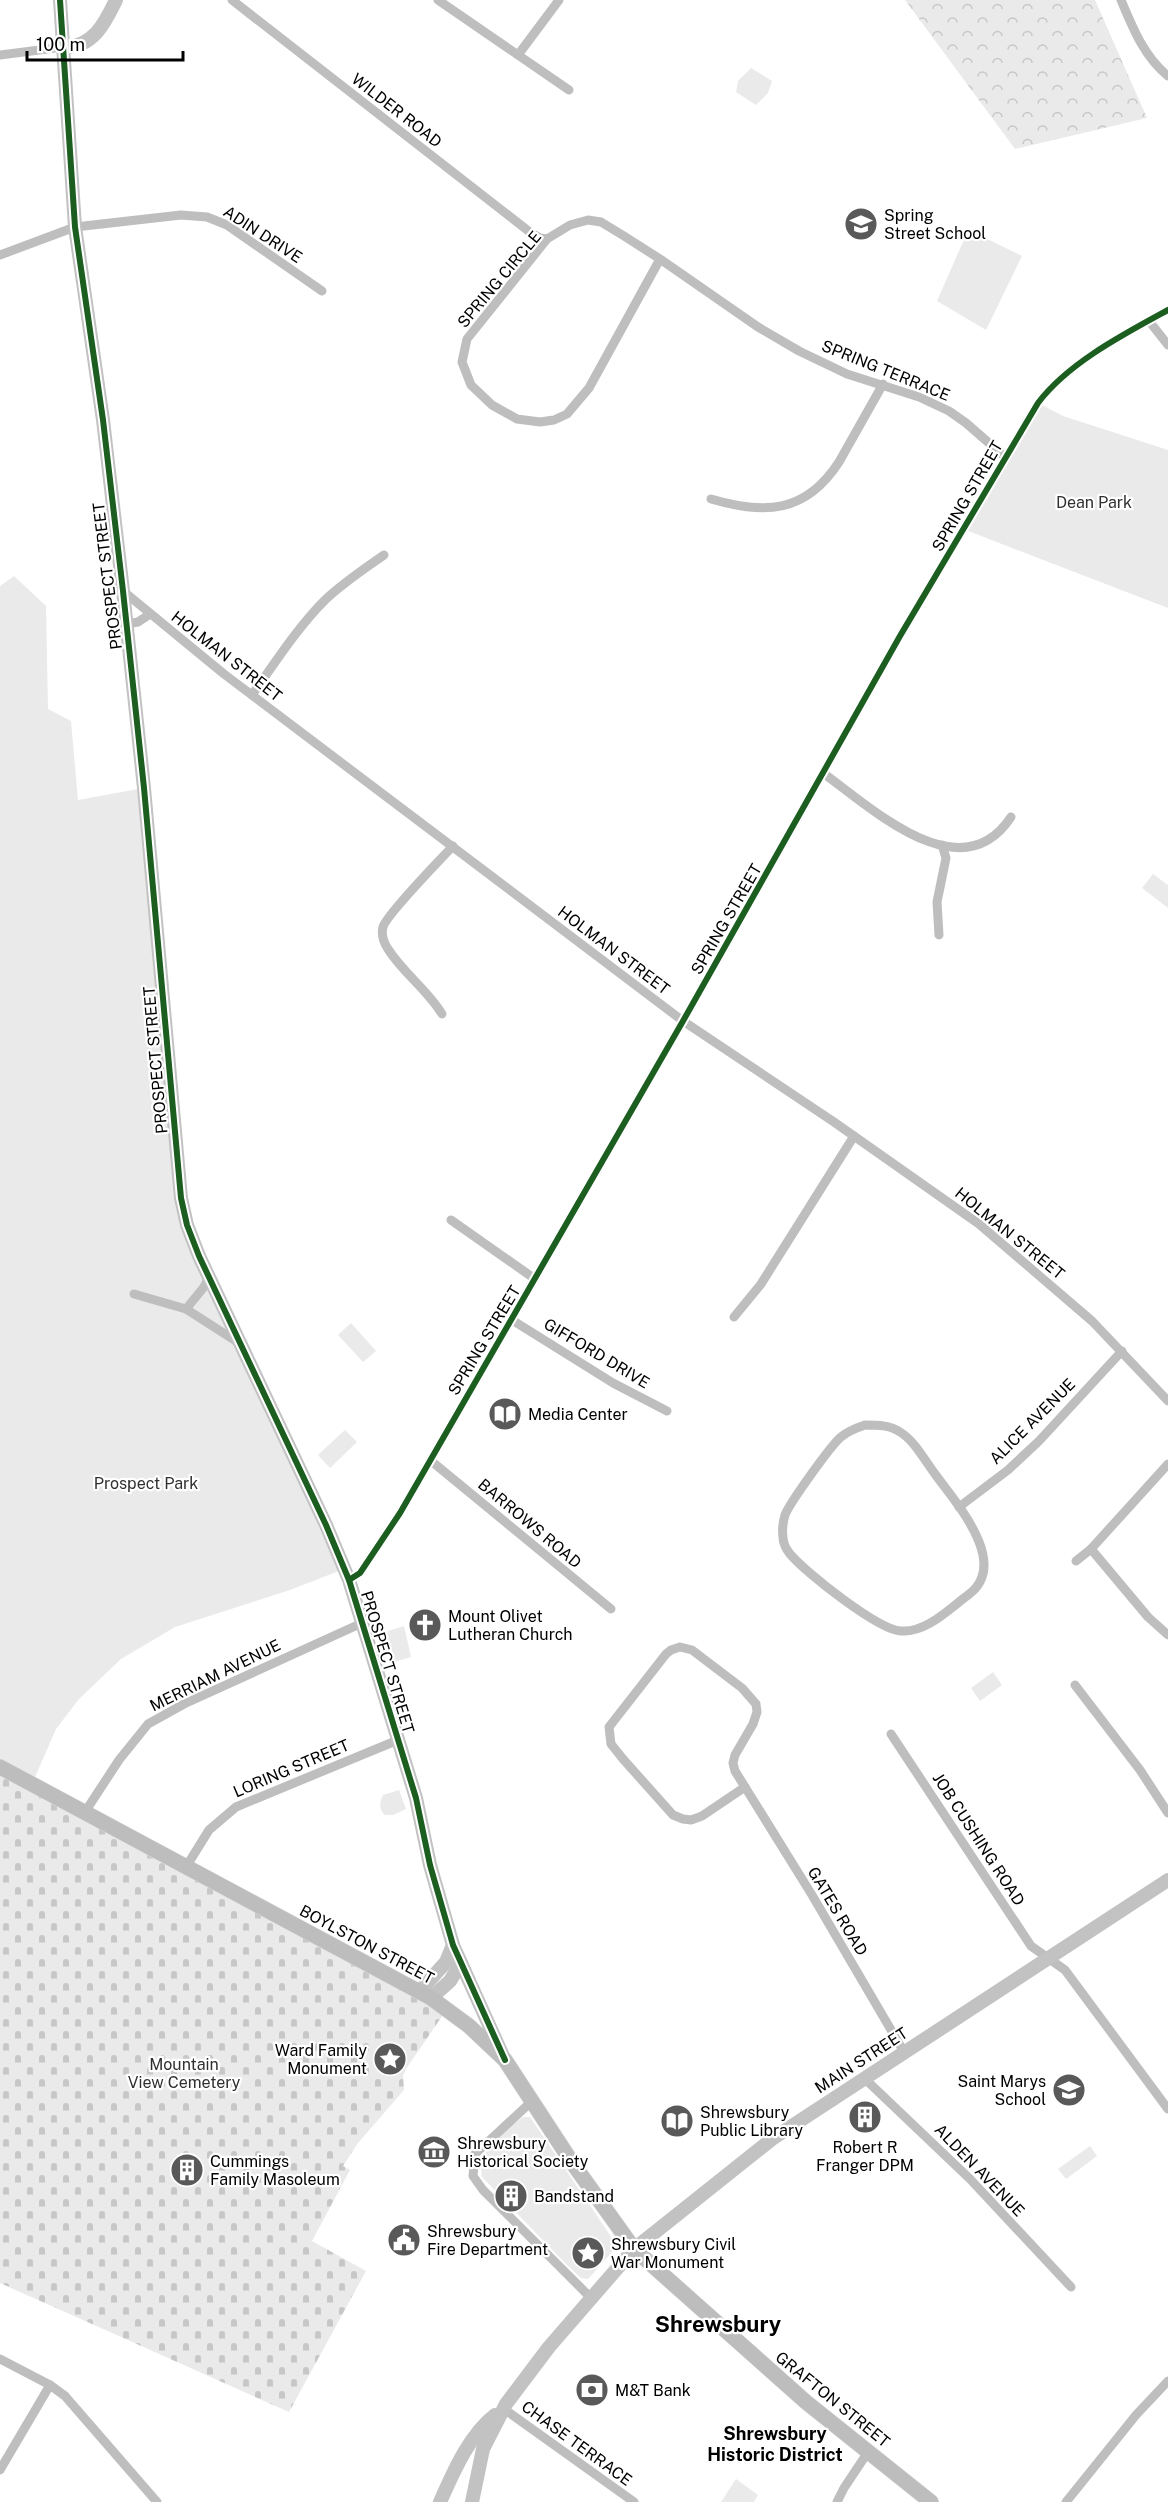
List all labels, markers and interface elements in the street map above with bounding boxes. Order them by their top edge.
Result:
scale bar [27,24,183,62]
text: 100 m [36,34,85,55]
street label: WILDER ROAD [348,69,446,151]
street label: ADIN DRIVE [220,202,306,267]
school or university icon: Spring Street School [843,206,879,242]
place label: Spring Street School [884,206,986,243]
street label: SPRING CIRCLE [453,227,545,331]
street label: SPRING TERRACE [819,336,953,405]
street label: SPRING STREET [928,437,1007,555]
park label: Dean Park [1056,493,1132,512]
street label: PROSPECT STREET [89,501,126,651]
street label: HOLMAN STREET [168,607,286,706]
street label: SPRING STREET [687,860,766,978]
street label: HOLMAN STREET [554,902,674,999]
street label: PROSPECT STREET [140,985,171,1134]
street label: HOLMAN STREET [951,1183,1069,1284]
street label: SPRING STREET [444,1282,525,1398]
street label: GIFFORD DRIVE [540,1314,653,1392]
street label: ALICE AVENUE [986,1375,1079,1468]
library icon: Media Center [487,1396,523,1432]
place label: Media Center [528,1405,628,1424]
park label: Prospect Park [94,1474,198,1493]
street label: BARROWS ROAD [474,1475,585,1572]
street label: PROSPECT STREET [357,1589,418,1736]
church icon: Mount Olivet Lutheran Church [407,1607,443,1643]
place label: Mount Olivet Lutheran Church [448,1607,573,1644]
street label: MERRIAM AVENUE [147,1636,284,1715]
street label: LORING STREET [230,1735,353,1801]
street label: JOB CUSHING ROAD [929,1769,1029,1909]
street label: GATES ROAD [804,1863,871,1959]
street label: BOYLSTON STREET [296,1901,438,1988]
street label: MAIN STREET [811,2023,912,2097]
place label: Ward Family Monument [275,2041,367,2078]
place icon: Ward Family Monument [372,2041,408,2077]
park label: Mountain View Cemetery [128,2055,241,2092]
place label: Saint Marys School [957,2072,1046,2109]
school or university icon: Saint Marys School [1051,2072,1087,2108]
building icon: Robert R Franger DPM [847,2099,883,2135]
library icon: Shrewsbury Public Library [659,2103,695,2139]
place label: Shrewsbury Public Library [700,2103,803,2140]
street label: ALDEN AVENUE [931,2120,1029,2221]
museum icon: Shrewsbury Historical Society [416,2134,452,2170]
place label: Shrewsbury Historical Society [457,2134,589,2171]
place label: Robert R Franger DPM [816,2138,914,2175]
building icon: Cummings Family Masoleum [169,2152,205,2188]
place label: Cummings Family Masoleum [210,2152,340,2189]
building icon: Bandstand [493,2178,529,2214]
place label: Bandstand [534,2187,614,2206]
public building icon: Shrewsbury Fire Department [386,2222,422,2258]
place label: Shrewsbury Fire Department [427,2222,548,2259]
place icon: Shrewsbury Civil War Monument [570,2235,606,2271]
place label: Shrewsbury Civil War Monument [611,2235,736,2272]
district label: Shrewsbury [655,2311,782,2337]
street label: GRAFTON STREET [772,2347,894,2452]
bank icon: M&T Bank [574,2372,610,2408]
place label: M&T Bank [615,2381,691,2400]
street label: CHASE TERRACE [518,2397,636,2490]
district label: Shrewsbury Historic District [707,2423,843,2465]

